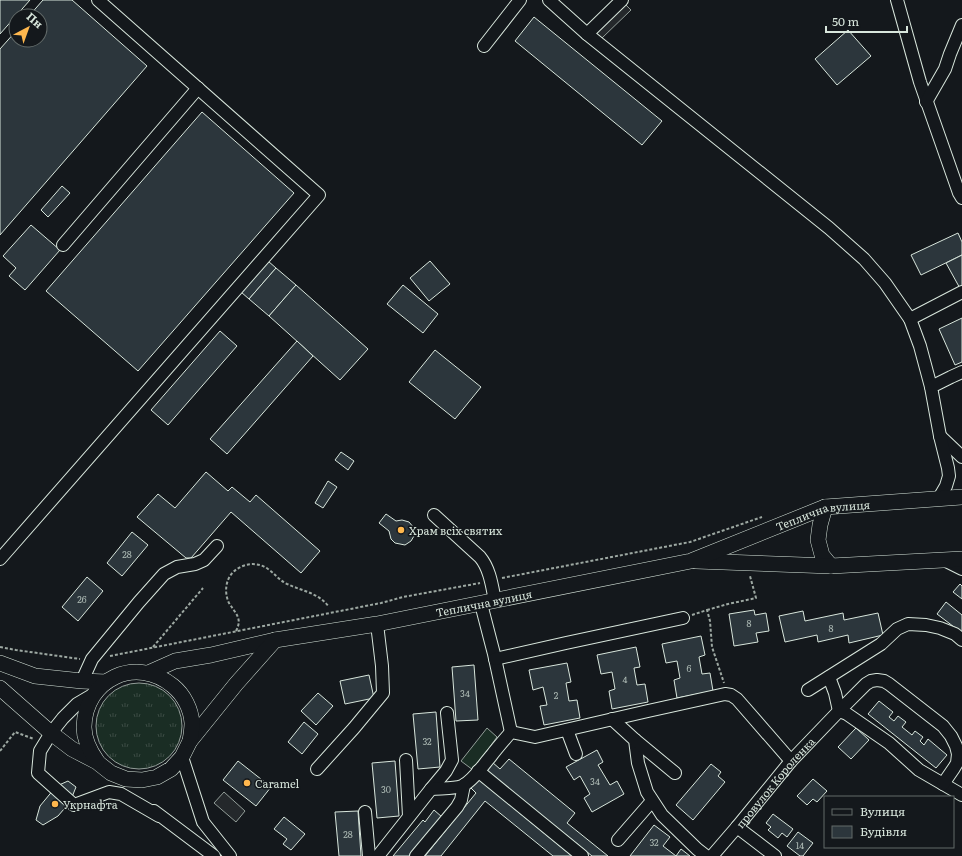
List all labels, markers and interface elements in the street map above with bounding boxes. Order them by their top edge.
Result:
north arrow [8,8,48,48]
text: Пн [24,8,47,31]
scale bar [826,8,907,34]
text: 50 m [832,12,859,30]
street label: Теплична вулиця [773,496,871,534]
place label: Храм всіх святих [409,522,503,538]
marker: Храм всіх святих [396,525,406,535]
house number: 28 [122,547,132,561]
street label: Теплична вулиця [434,585,534,620]
house number: 26 [77,592,87,606]
house number: 8 [747,616,752,630]
house number: 8 [829,621,834,635]
house number: 6 [687,661,692,675]
house number: 4 [623,672,628,686]
house number: 34 [460,686,470,700]
house number: 2 [554,688,559,702]
street label: провулок Короленка [732,733,818,831]
house number: 32 [422,734,432,748]
house number: 34 [590,774,600,788]
place label: Caramel [255,775,300,791]
marker: Caramel [242,778,252,788]
house number: 30 [381,782,391,796]
place label: Укрнафта [63,796,118,812]
legend [824,796,954,848]
marker: Укрнафта [50,799,60,809]
text: Вулиця [860,802,905,820]
text: Будівля [860,822,907,840]
house number: 28 [343,827,353,841]
house number: 32 [649,835,659,849]
house number: 14 [796,838,804,852]

